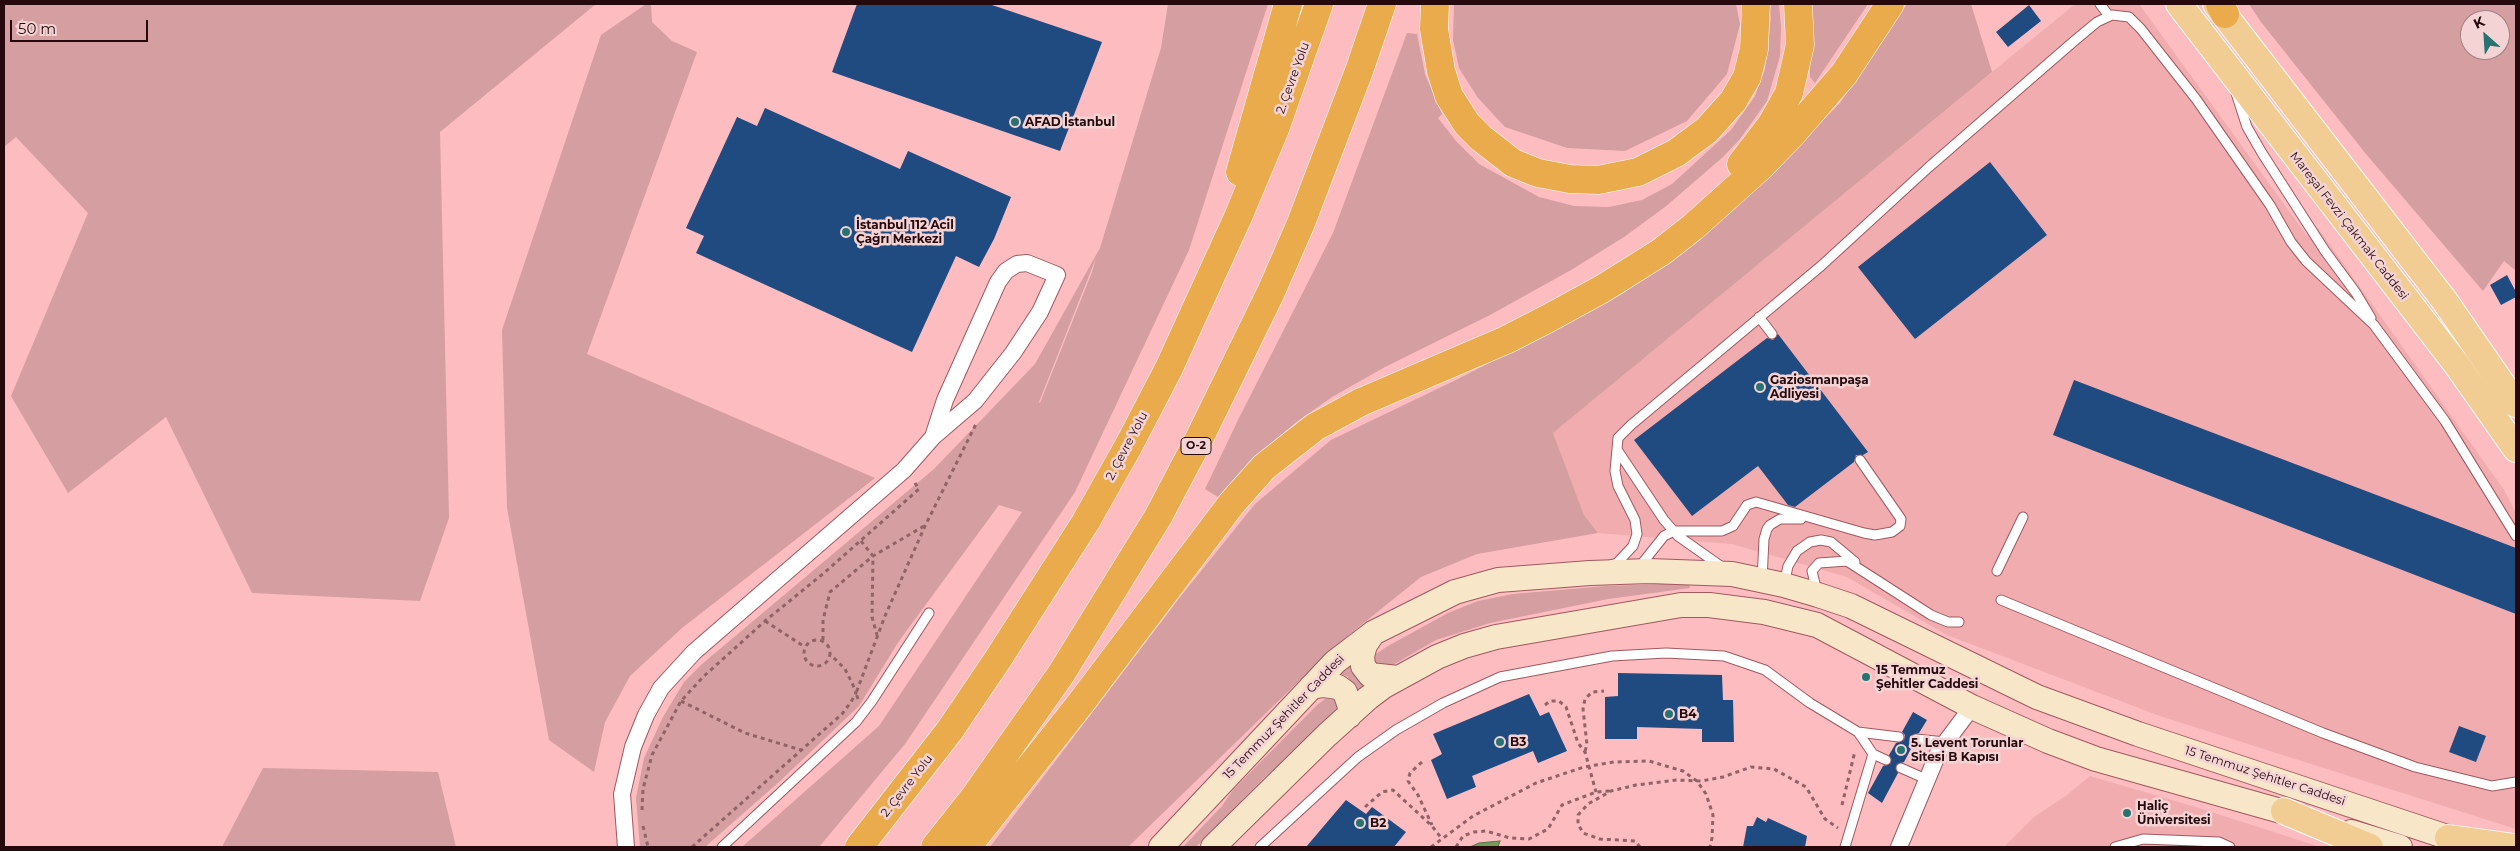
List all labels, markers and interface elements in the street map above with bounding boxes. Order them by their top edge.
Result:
scale bar [12,10,150,42]
north arrow [2460,10,2510,60]
text: K [2470,12,2487,33]
text: 50 m [18,19,56,38]
street label: 2. Çevre Yolu [1273,40,1313,116]
place label: AFAD İstanbul [1025,115,1115,129]
marker: AFAD İstanbul [1009,116,1021,128]
street label: Mareşal Fevzi Çakmak Caddesi [2287,149,2411,303]
place label: İstanbul 112 Acil Çağrı Merkezi [856,218,954,246]
marker: İstanbul 112 Acil Çağrı Merkezi [840,226,852,238]
place label: Gaziosmanpaşa Adliyesi [1770,373,1869,401]
marker: Gaziosmanpaşa Adliyesi [1754,381,1766,393]
street label: 2. Çevre Yolu [1103,409,1151,483]
road number: O-2 [1181,438,1211,454]
street label: 15 Temmuz Şehitler Caddesi [1221,652,1347,782]
place label: 15 Temmuz Şehitler Caddesi [1876,663,1978,691]
marker: 15 Temmuz Şehitler Caddesi [1860,671,1872,683]
place label: B4 [1679,707,1696,721]
marker: B4 [1663,708,1675,720]
place label: B3 [1510,735,1526,749]
marker: B3 [1494,736,1506,748]
place label: 5. Levent Torunlar Sitesi B Kapısı [1911,736,2023,764]
street label: 15 Temmuz Şehitler Caddesi [2183,743,2347,809]
marker: 5. Levent Torunlar Sitesi B Kapısı [1895,744,1907,756]
street label: 2. Çevre Yolu [878,752,936,820]
place label: Haliç Üniversitesi [2137,799,2211,827]
marker: Haliç Üniversitesi [2121,807,2133,819]
place label: B2 [1370,816,1386,830]
marker: B2 [1354,817,1366,829]

